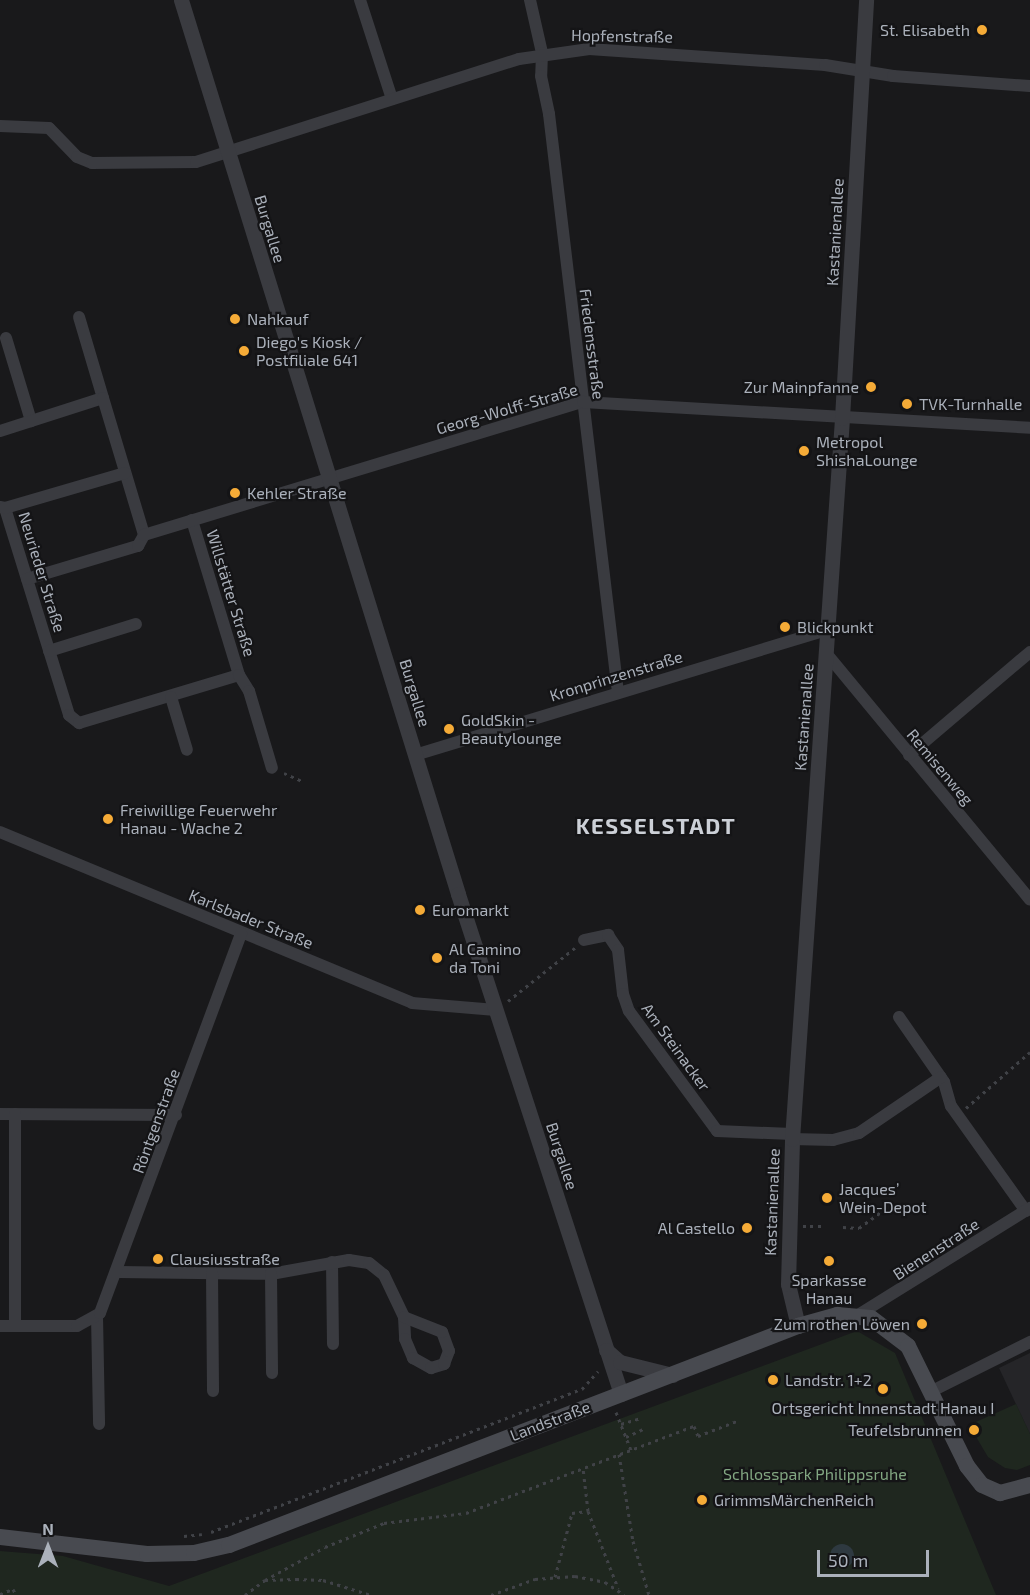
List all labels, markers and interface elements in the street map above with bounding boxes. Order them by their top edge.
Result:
place label: St. Elisabeth [880,20,970,40]
marker: St. Elisabeth [975,23,989,37]
street label: Hopfenstraße [571,26,673,46]
street label: Kastanienallee [823,178,847,286]
street label: Burgallee [251,193,289,265]
street label: Friedensstraße [576,288,608,400]
place label: Nahkauf [247,309,308,329]
marker: Nahkauf [228,312,242,326]
place label: Diego's Kiosk / Postfiliale 641 [256,332,363,370]
marker: Diego's Kiosk / Postfiliale 641 [237,344,251,358]
place label: Zur Mainpfanne [743,377,859,397]
street label: Georg-Wolff-Straße [434,380,580,438]
marker: Zur Mainpfanne [864,380,878,394]
place label: TVK-Turnhalle [919,394,1022,414]
marker: TVK-Turnhalle [900,397,914,411]
place label: Metropol ShishaLounge [816,432,918,470]
marker: Metropol ShishaLounge [797,444,811,458]
place label: Kehler Straße [247,483,347,503]
marker: Kehler Straße [228,486,242,500]
street label: Neurieder Straße [15,509,69,635]
street label: Willstätter Straße [203,527,259,659]
place label: Blickpunkt [797,617,874,637]
marker: Blickpunkt [778,620,792,634]
street label: Kronprinzenstraße [547,647,685,705]
street label: Burgallee [396,657,434,729]
street label: Kastanienallee [791,663,817,771]
place label: GoldSkin - Beautylounge [461,710,562,748]
marker: GoldSkin - Beautylounge [442,722,456,736]
street label: Remisenweg [903,725,977,809]
place label: Freiwillige Feuerwehr Hanau - Wache 2 [120,800,277,838]
marker: Freiwillige Feuerwehr Hanau - Wache 2 [101,812,115,826]
district label: KESSELSTADT [576,813,736,839]
street label: Karlsbader Straße [186,885,316,953]
place label: Euromarkt [432,900,509,920]
marker: Euromarkt [413,903,427,917]
place label: Al Camino da Toni [449,939,522,977]
marker: Al Camino da Toni [430,951,444,965]
street label: Am Steinacker [638,999,714,1095]
street label: Röntgenstraße [128,1066,184,1176]
street label: Burgallee [542,1120,582,1192]
street label: Kastanienallee [761,1148,783,1256]
place label: Jacques’ Wein-Depot [839,1179,927,1217]
marker: Jacques’ Wein-Depot [820,1191,834,1205]
street label: Bienenstraße [889,1214,983,1284]
place label: Al Castello [657,1218,735,1238]
marker: Al Castello [740,1221,754,1235]
place label: Clausiusstraße [170,1249,280,1269]
marker: Clausiusstraße [151,1252,165,1266]
marker: Sparkasse Hanau [822,1254,836,1268]
place label: Sparkasse Hanau [791,1270,867,1308]
place label: Zum rothen Löwen [774,1314,910,1334]
marker: Zum rothen Löwen [915,1317,929,1331]
place label: Landstr. 1+2 [785,1370,872,1390]
marker: Landstr. 1+2 [766,1373,780,1387]
marker: Ortsgericht Innenstadt Hanau I [876,1382,890,1396]
street label: Landstraße [507,1397,593,1445]
place label: Ortsgericht Innenstadt Hanau I [772,1398,994,1418]
place label: Teufelsbrunnen [848,1420,962,1440]
marker: Teufelsbrunnen [967,1423,981,1437]
park label: Schlosspark Philippsruhe [723,1464,907,1484]
place label: GrimmsMärchenReich [714,1490,874,1510]
marker: GrimmsMärchenReich [695,1493,709,1507]
north arrow [18,1517,78,1577]
text: N [42,1519,54,1538]
scale bar [820,1538,932,1576]
text: 50 m [828,1549,868,1571]

